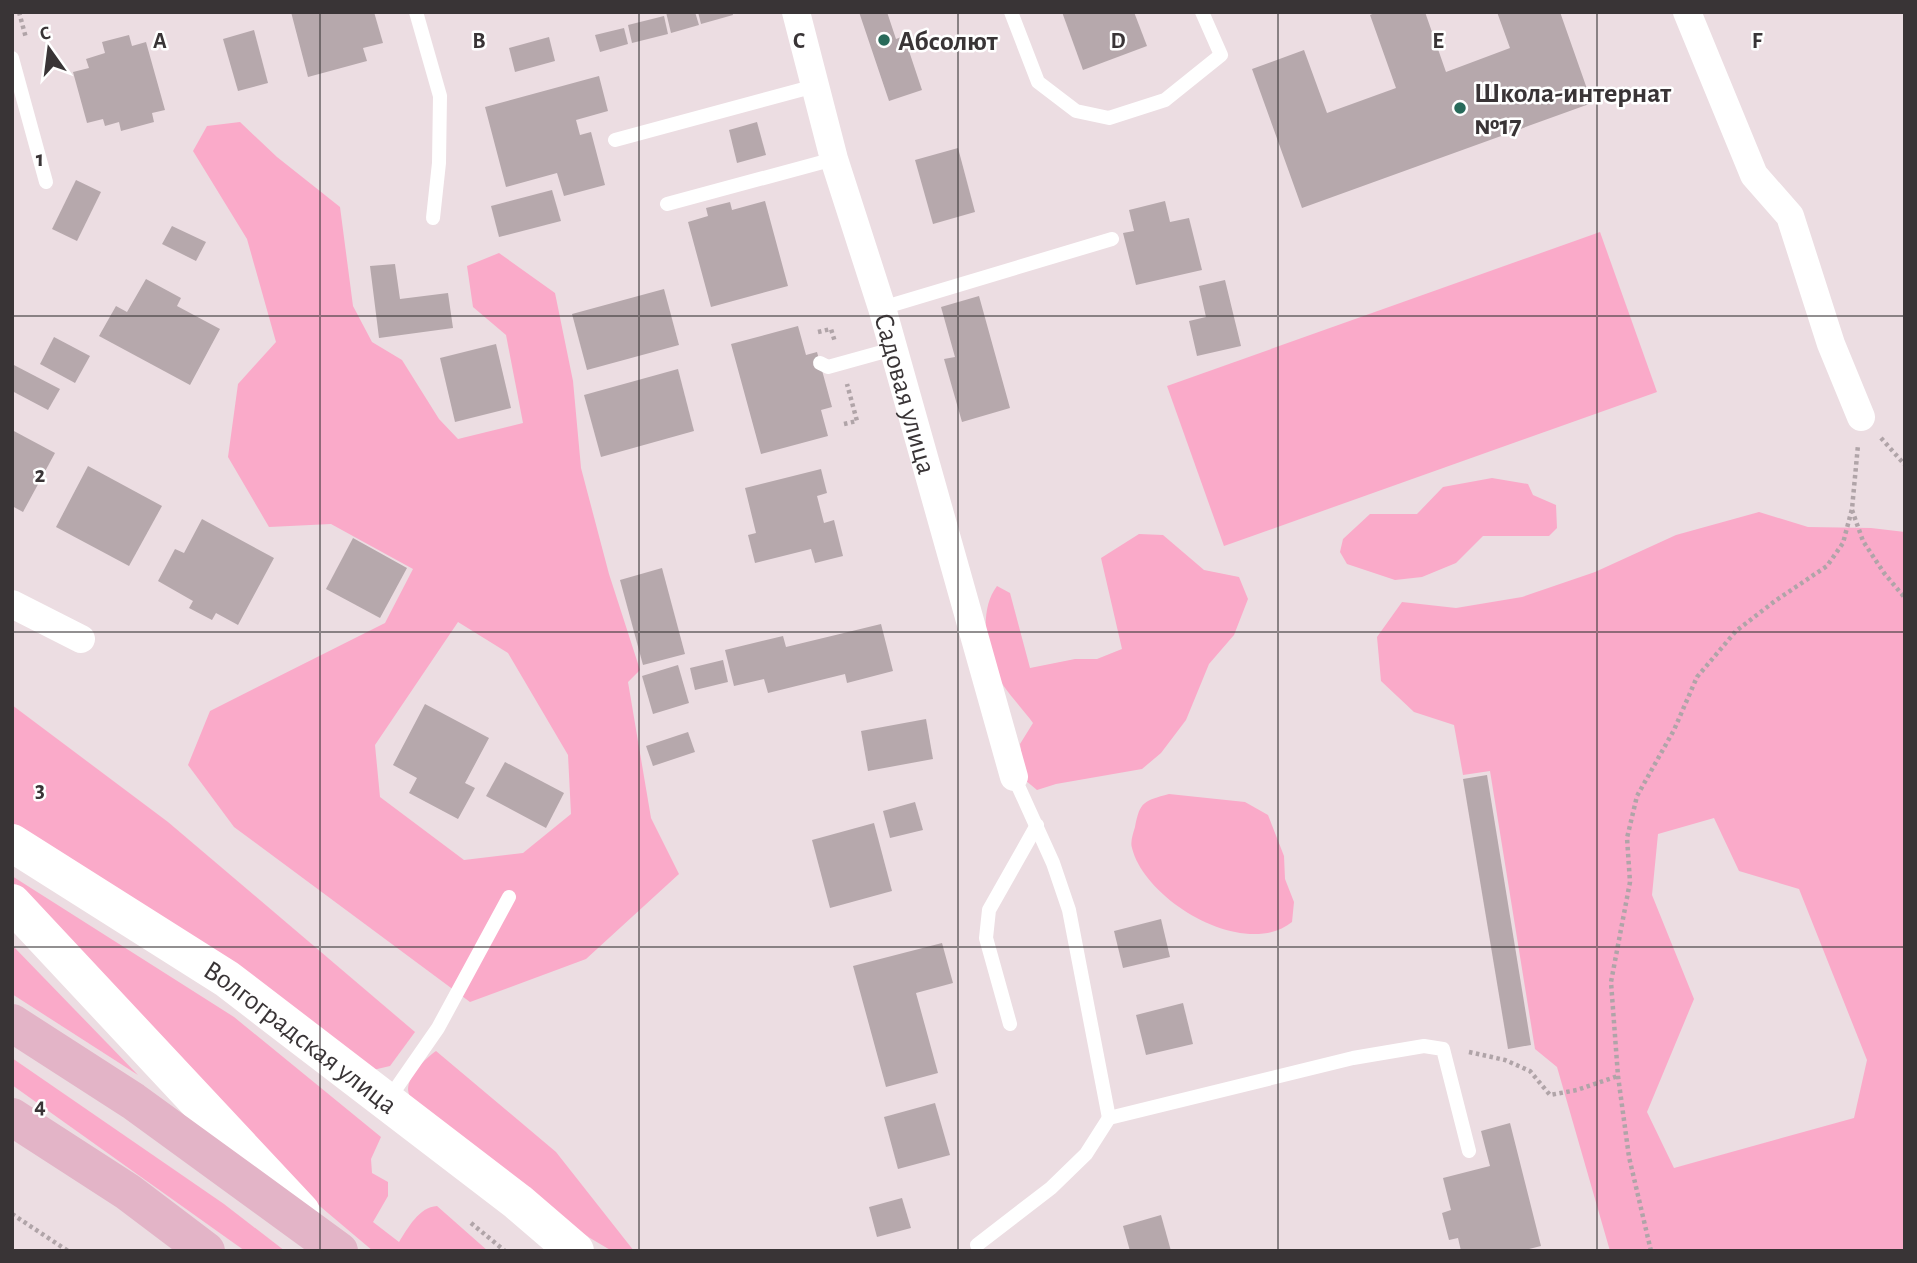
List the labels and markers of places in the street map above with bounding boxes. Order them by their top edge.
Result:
place label: Абсолют [898,28,999,56]
marker: Абсолют [876,32,892,48]
place label: Школа-интернат №17 [1474,80,1672,140]
marker: Школа-интернат №17 [1452,100,1468,116]

